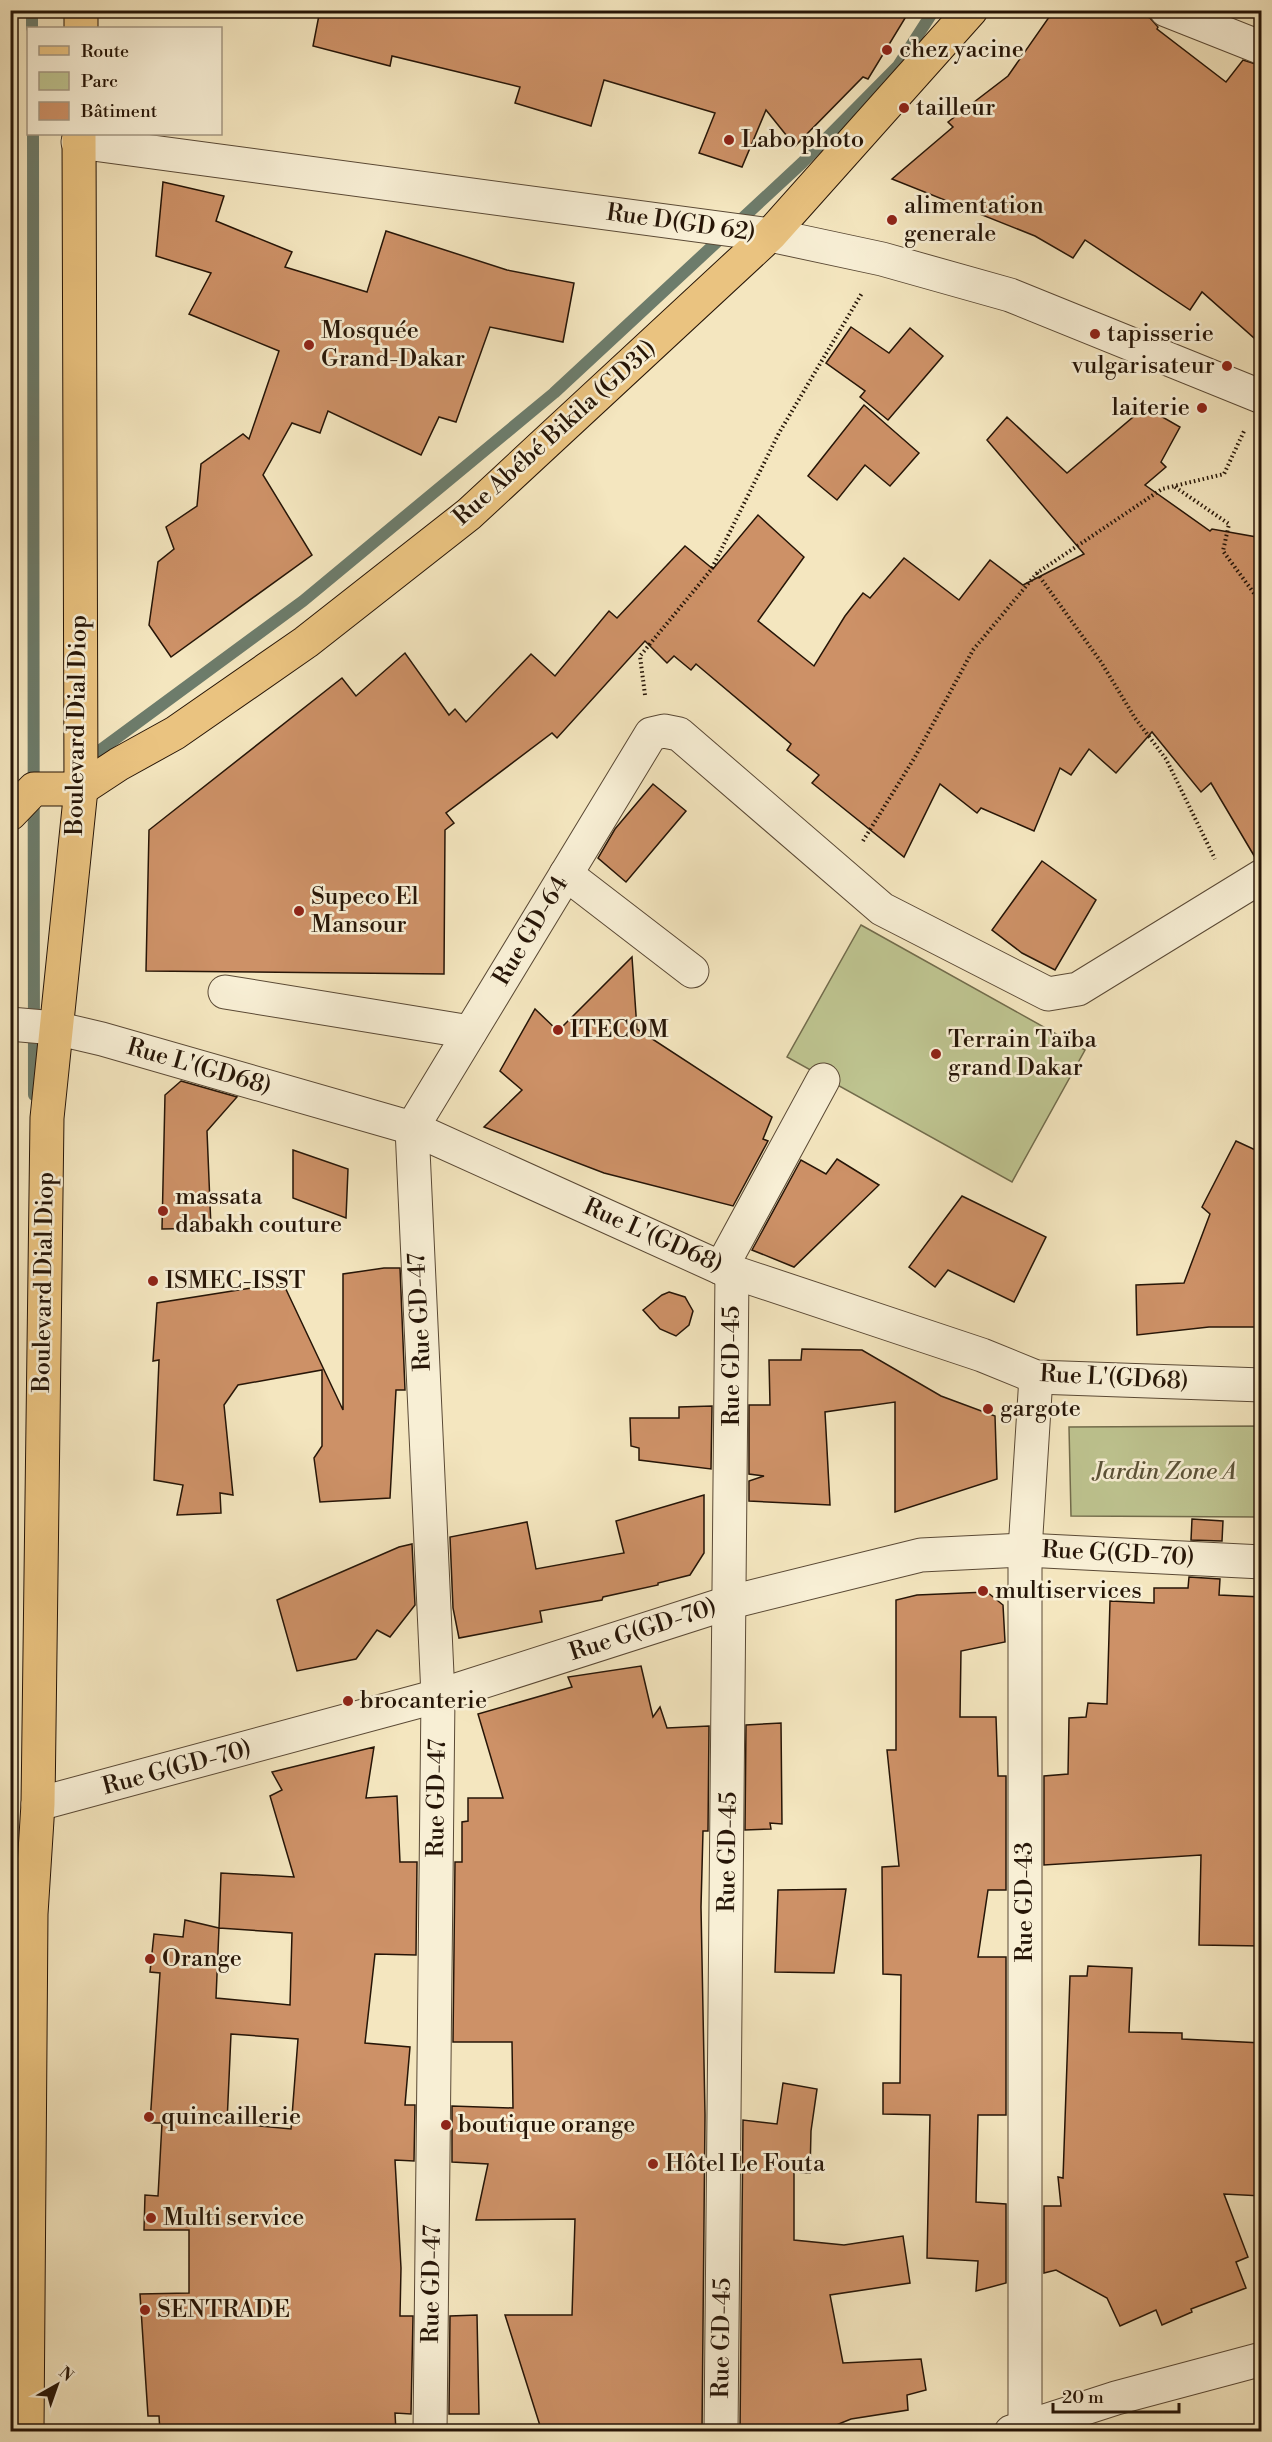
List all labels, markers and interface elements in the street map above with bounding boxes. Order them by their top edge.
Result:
legend [27,27,222,135]
place label: chez yacine [899,35,1024,65]
text: Route [81,40,129,63]
marker: chez yacine [880,43,894,57]
text: Parc [81,70,118,93]
place label: tailleur [916,93,995,123]
text: Bâtiment [80,100,158,123]
marker: tailleur [897,101,911,115]
place label: Labo photo [741,125,864,155]
marker: Labo photo [722,133,736,147]
place label: alimentation generale [904,191,1044,249]
street label: Rue D(GD 62) [604,198,758,248]
marker: alimentation generale [885,213,899,227]
place label: Mosquée Grand-Dakar [321,316,465,374]
place label: tapisserie [1107,319,1214,349]
marker: tapisserie [1088,327,1102,341]
street label: Rue Abébé Bikila (GD31) [447,334,663,532]
marker: Mosquée Grand-Dakar [302,338,316,352]
place label: vulgarisateur [1071,351,1215,381]
marker: vulgarisateur [1220,359,1234,373]
place label: laiterie [1112,393,1190,423]
marker: laiterie [1195,401,1209,415]
street label: Boulevard Dial Diop [60,614,94,837]
street label: Rue GD-64 [487,871,575,991]
place label: Supeco El Mansour [311,882,419,940]
marker: Supeco El Mansour [292,904,306,918]
place label: ITECOM [570,1015,669,1045]
marker: ITECOM [551,1023,565,1037]
place label: Terrain Taïba grand Dakar [948,1025,1097,1083]
street label: Rue L'(GD68) [123,1032,275,1102]
marker: Terrain Taïba grand Dakar [929,1047,943,1061]
street label: Boulevard Dial Diop [27,1171,61,1394]
place label: massata dabakh couture [175,1182,342,1240]
street label: Rue L'(GD68) [579,1192,727,1280]
marker: massata dabakh couture [156,1204,170,1218]
street label: Rue GD-47 [402,1252,438,1372]
place label: ISMEC-ISST [165,1266,306,1296]
marker: ISMEC-ISST [146,1274,160,1288]
street label: Rue GD-45 [717,1306,747,1426]
street label: Rue L'(GD68) [1039,1359,1189,1397]
place label: gargote [1000,1394,1081,1424]
marker: gargote [981,1402,995,1416]
park label: Jardin Zone A [1091,1457,1236,1487]
street label: Rue G(GD-70) [1041,1535,1195,1573]
place label: multiservices [995,1576,1142,1606]
marker: multiservices [976,1584,990,1598]
street label: Rue G(GD-70) [566,1592,720,1668]
place label: brocanterie [360,1686,487,1716]
marker: brocanterie [341,1694,355,1708]
street label: Rue G(GD-70) [99,1734,255,1802]
street label: Rue GD-47 [421,1738,453,1858]
street label: Rue GD-45 [712,1791,744,1913]
street label: Rue GD-43 [1010,1842,1040,1962]
place label: Orange [162,1944,242,1974]
marker: Orange [143,1952,157,1966]
place label: quincaillerie [161,2102,301,2132]
marker: quincaillerie [142,2110,156,2124]
place label: boutique orange [458,2110,635,2140]
marker: boutique orange [439,2118,453,2132]
place label: Hôtel Le Fouta [665,2149,826,2179]
marker: Hôtel Le Fouta [646,2157,660,2171]
place label: Multi service [163,2203,304,2233]
marker: Multi service [144,2211,158,2225]
street label: Rue GD-47 [416,2224,448,2344]
street label: Rue GD-45 [706,2277,738,2399]
place label: SENTRADE [157,2295,290,2325]
marker: SENTRADE [138,2303,152,2317]
north arrow [27,2355,87,2415]
text: N [55,2363,78,2386]
scale bar [1053,2376,1179,2414]
text: 20 m [1062,2386,1104,2409]

